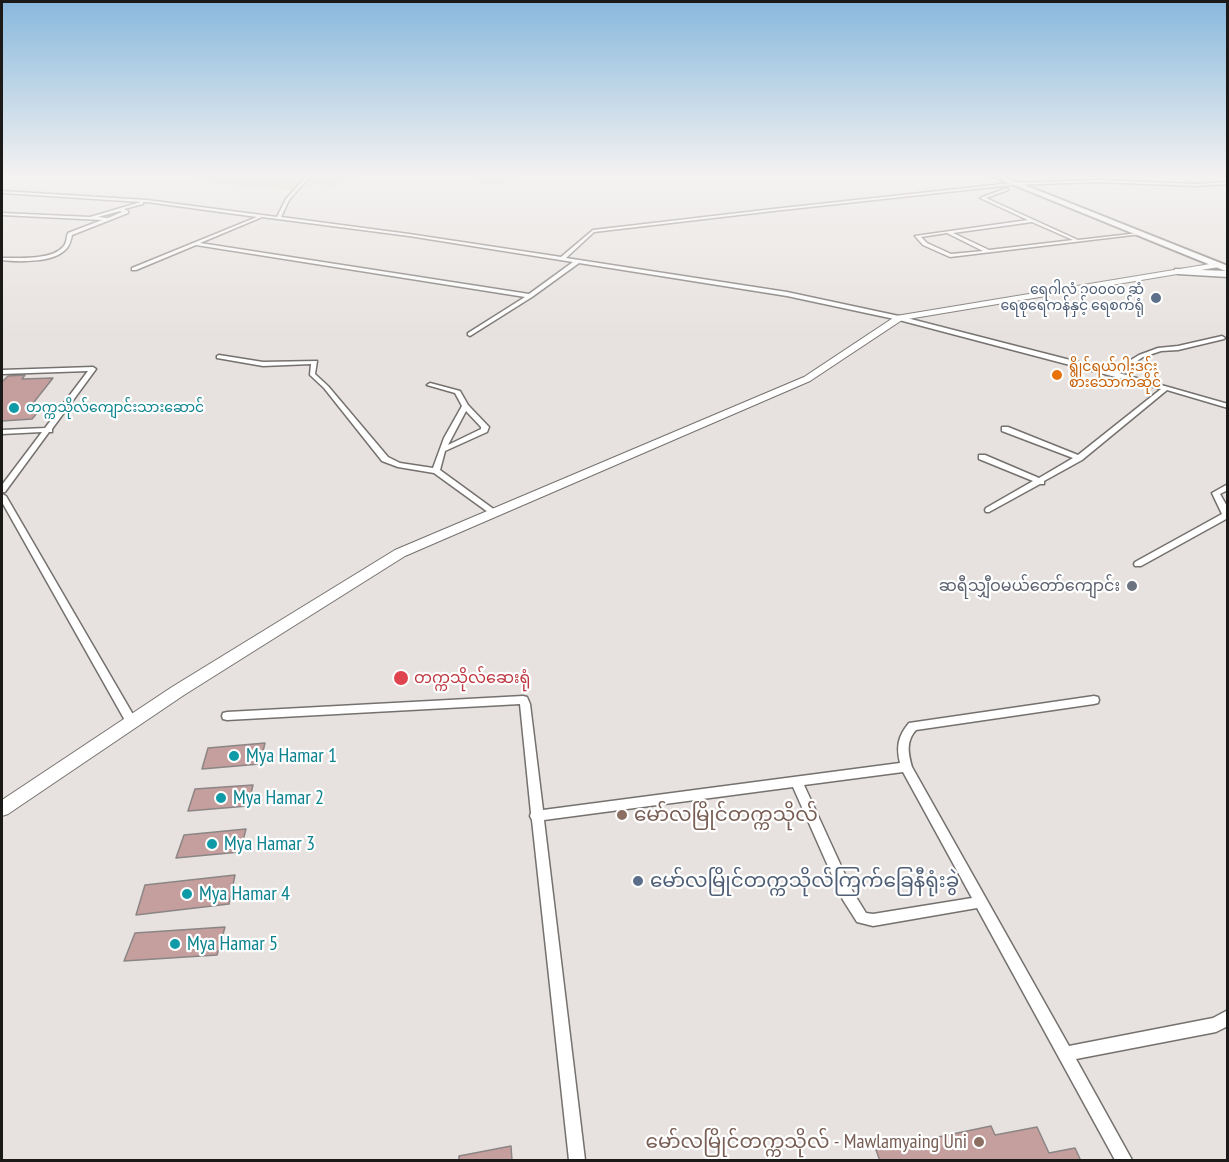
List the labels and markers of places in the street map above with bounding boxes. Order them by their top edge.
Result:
place label: ရေဂါလံ ၁၀၀၀၀ ဆံ့ ရေစုရေကန်နှင့် ရေစက်ရုံ [1000,282,1144,314]
marker: ရေဂါလံ ၁၀၀၀၀ ဆံ့ ရေစုရေကန်နှင့် ရေစက်ရုံ [1149,291,1163,305]
place label: ရွိုင်ရယ်ဂါးဒင်း စားသောက်ဆိုင် [1069,359,1161,392]
marker: ရွိုင်ရယ်ဂါးဒင်း စားသောက်ဆိုင် [1050,368,1064,382]
place label: တက္ကသိုလ်ကျောင်းသားဆောင် [26,400,204,416]
marker: တက္ကသိုလ်ကျောင်းသားဆောင် [7,401,21,415]
place label: ဆရီသျှီဝမယ်တော်ကျောင်း [939,576,1120,596]
marker: ဆရီသျှီဝမယ်တော်ကျောင်း [1125,579,1139,593]
place label: တက္ကသိုလ်ဆေးရုံ [414,668,530,688]
marker: တက္ကသိုလ်ဆေးရုံ [392,669,410,687]
place label: Mya Hamar 1 [246,744,337,768]
marker: Mya Hamar 1 [227,749,241,763]
place label: Mya Hamar 2 [233,786,324,810]
marker: Mya Hamar 2 [214,791,228,805]
place label: မော်လမြိုင်တက္ကသိုလ် [634,803,818,827]
marker: မော်လမြိုင်တက္ကသိုလ် [615,808,629,822]
place label: Mya Hamar 3 [224,832,315,856]
marker: Mya Hamar 3 [205,837,219,851]
place label: မော်လမြိုင်တက္ကသိုလ်ကြက်ခြေနီရုံးခွဲ [650,869,959,893]
marker: မော်လမြိုင်တက္ကသိုလ်ကြက်ခြေနီရုံးခွဲ [631,874,645,888]
place label: Mya Hamar 4 [199,882,290,906]
marker: Mya Hamar 4 [180,887,194,901]
place label: Mya Hamar 5 [187,932,278,956]
marker: Mya Hamar 5 [168,937,182,951]
place label: မော်လမြိုင်တက္ကသိုလ် - Mawlamyaing Uni [646,1130,967,1154]
marker: မော်လမြိုင်တက္ကသိုလ် - Mawlamyaing Uni [972,1135,986,1149]

